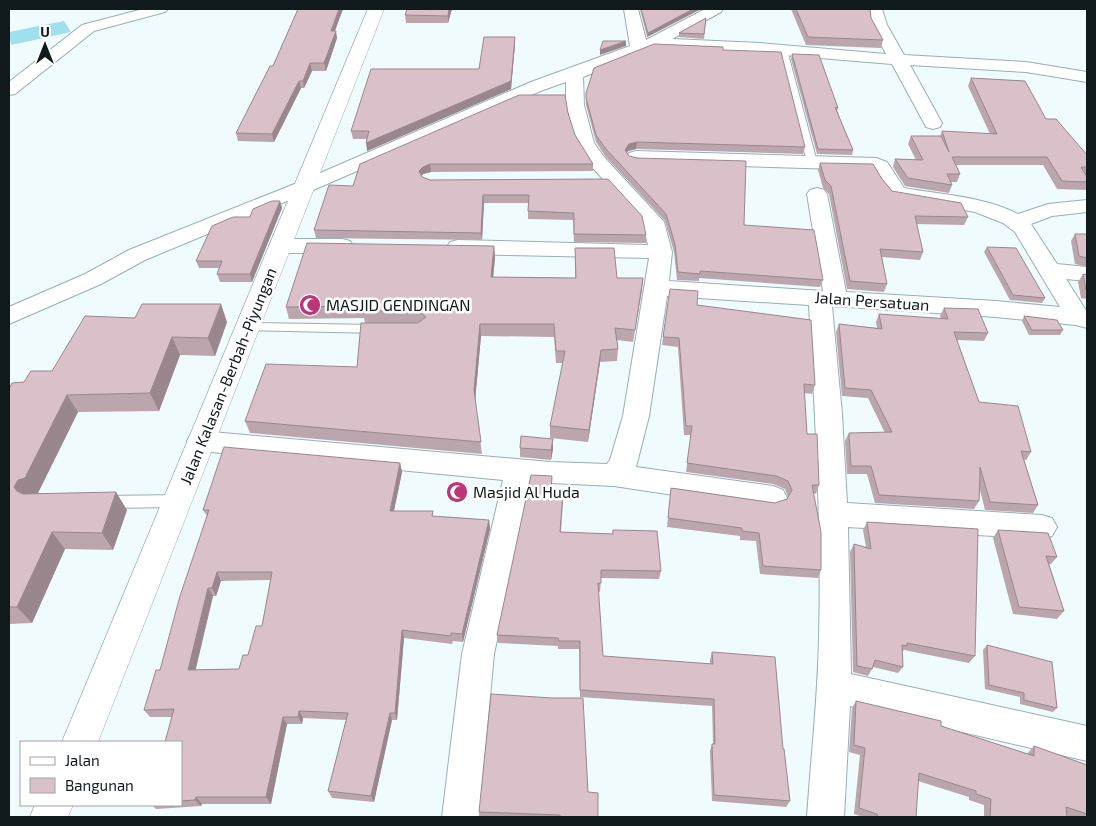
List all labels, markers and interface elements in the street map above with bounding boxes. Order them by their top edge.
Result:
north arrow [20,20,70,70]
text: U [40,23,50,40]
street label: Jalan Kalasan-Berbah-Piyungan [175,265,280,487]
street label: Jalan Persatuan [814,287,930,314]
mosque icon: MASJID GENDINGAN [298,293,322,317]
place label: MASJID GENDINGAN [326,295,470,314]
mosque icon: Masjid Al Huda [445,480,469,504]
place label: Masjid Al Huda [473,482,580,502]
legend [20,741,182,806]
text: Jalan [65,751,100,769]
text: Bangunan [65,776,134,794]

